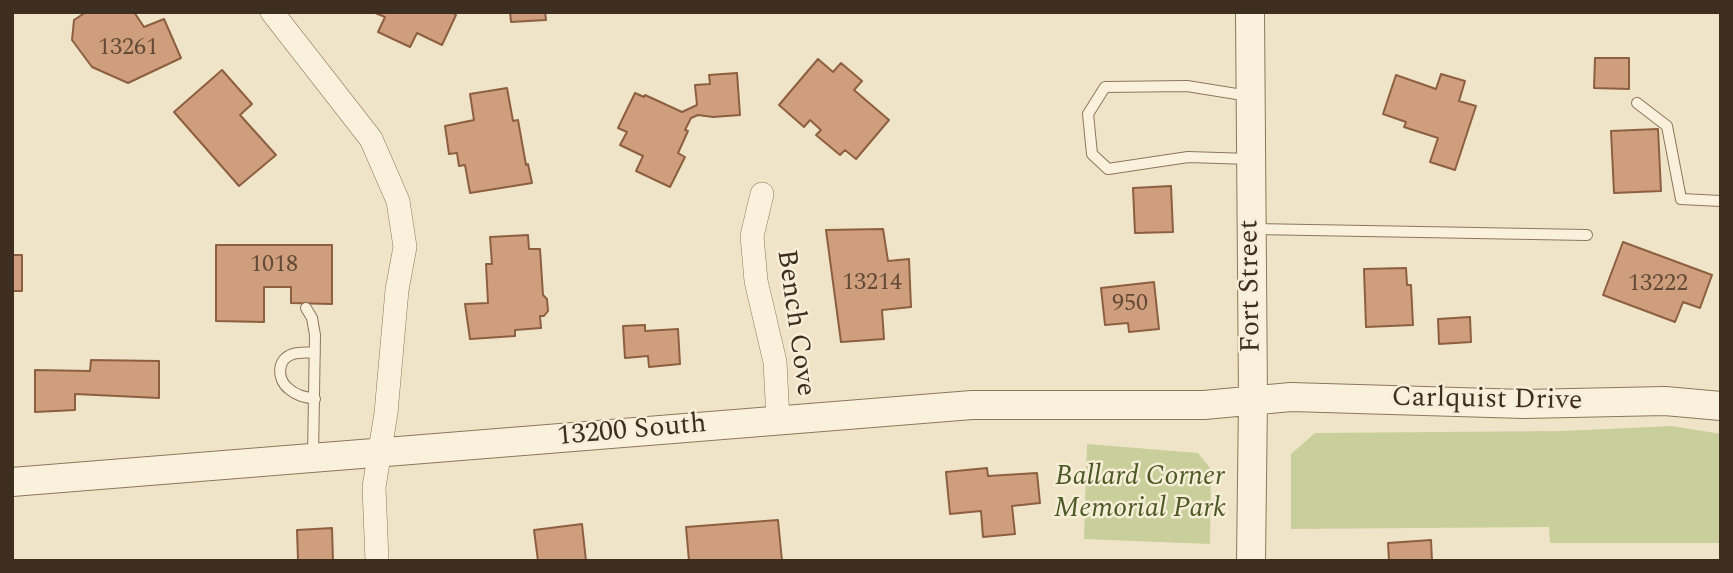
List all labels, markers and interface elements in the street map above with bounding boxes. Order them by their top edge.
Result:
house number: 13261 [98,35,158,63]
street label: Fort Street [1234,219,1270,353]
street label: Bench Cove [767,248,821,398]
house number: 1018 [250,252,298,280]
house number: 13214 [842,270,902,298]
house number: 13222 [1628,271,1688,299]
house number: 950 [1112,291,1148,319]
street label: Carlquist Drive [1391,383,1583,419]
street label: 13200 South [556,409,708,455]
park label: Ballard Corner Memorial Park [1054,462,1226,528]

